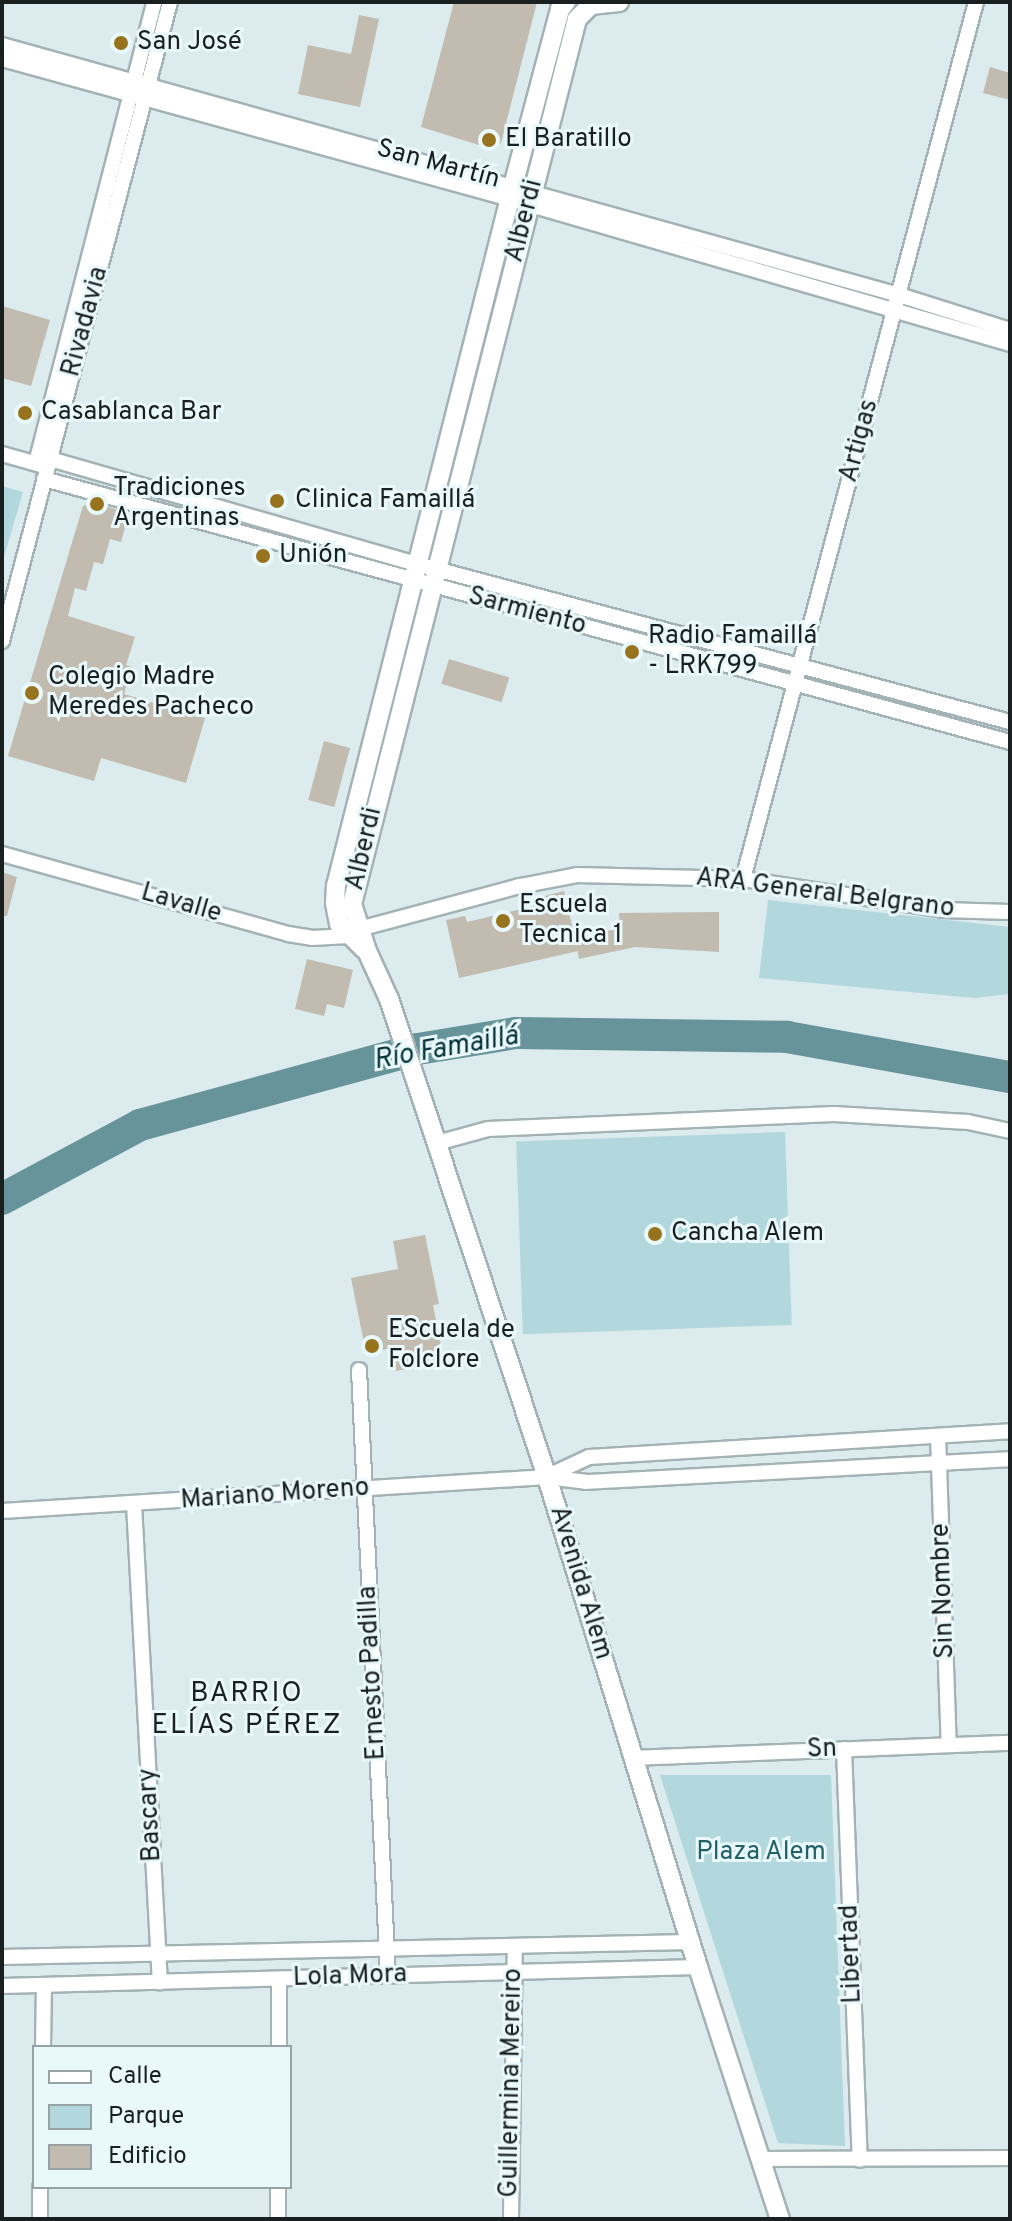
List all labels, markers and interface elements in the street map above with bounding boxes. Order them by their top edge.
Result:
place label: San José [137,27,242,59]
marker: San José [112,34,130,52]
place label: El Baratillo [505,124,632,156]
marker: El Baratillo [480,131,498,149]
street label: San Martín [373,134,503,196]
street label: Alberdi [500,176,550,266]
street label: Rivadavia [56,264,116,380]
street label: Artigas [834,396,886,486]
place label: Casablanca Bar [41,397,222,429]
marker: Casablanca Bar [16,404,34,422]
place label: Tradiciones Argentinas [113,473,246,534]
place label: Clinica Famaillá [295,485,475,517]
marker: Clinica Famaillá [266,490,288,512]
marker: Tradiciones Argentinas [88,495,106,513]
place label: Unión [279,540,347,572]
marker: Unión [254,547,272,565]
street label: Sarmiento [465,581,589,643]
place label: Radio Famaillá - LRK799 [648,621,817,682]
marker: Radio Famaillá - LRK799 [623,643,641,661]
place label: Colegio Madre Meredes Pacheco [48,662,254,724]
marker: Colegio Madre Meredes Pacheco [23,684,41,702]
street label: Alberdi [340,804,390,894]
street label: ARA General Belgrano [693,863,957,925]
street label: Lavalle [137,878,225,930]
place label: Escuela Tecnica 1 [519,890,623,952]
marker: Escuela Tecnica 1 [494,912,512,930]
water label: Río Famaillá [371,1020,521,1078]
place label: Cancha Alem [671,1218,825,1250]
marker: Cancha Alem [646,1225,664,1243]
place label: EScuela de Folclore [388,1315,515,1376]
marker: EScuela de Folclore [363,1337,381,1355]
street label: Mariano Moreno [180,1473,370,1517]
street label: Avenida Alem [542,1502,618,1664]
street label: Sin Nombre [926,1523,962,1659]
street label: Ernesto Padilla [353,1585,393,1761]
district label: BARRIO ELÍAS PÉREZ [151,1677,343,1743]
street label: Sn [806,1734,838,1766]
street label: Bascary [133,1767,169,1863]
park label: Plaza Alem [696,1837,826,1869]
street label: Libertad [835,1904,869,2004]
street label: Lola Mora [292,1959,408,1995]
street label: Guillermina Mereiro [494,1968,530,2198]
legend [32,2045,292,2189]
text: Calle [108,2062,162,2092]
text: Parque [108,2102,184,2132]
text: Edificio [108,2142,187,2172]

